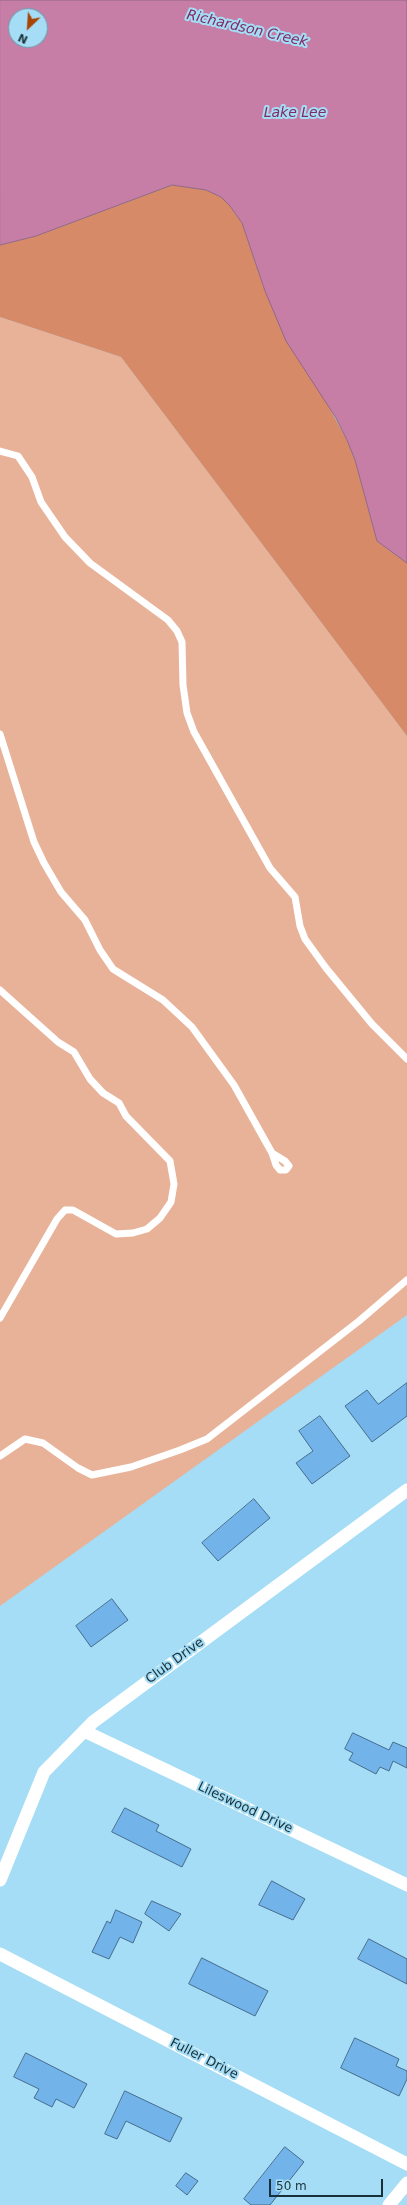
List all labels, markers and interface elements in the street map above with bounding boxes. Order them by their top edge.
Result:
water label: Richardson Creek [185,7,309,51]
north arrow [8,8,48,48]
text: N [16,31,30,46]
water label: Lake Lee [264,105,326,121]
street label: Club Drive [143,1635,207,1687]
street label: Lileswood Drive [195,1779,295,1837]
street label: Fuller Drive [167,2035,241,2083]
scale bar [271,2171,385,2197]
text: 50 m [276,2179,307,2193]

